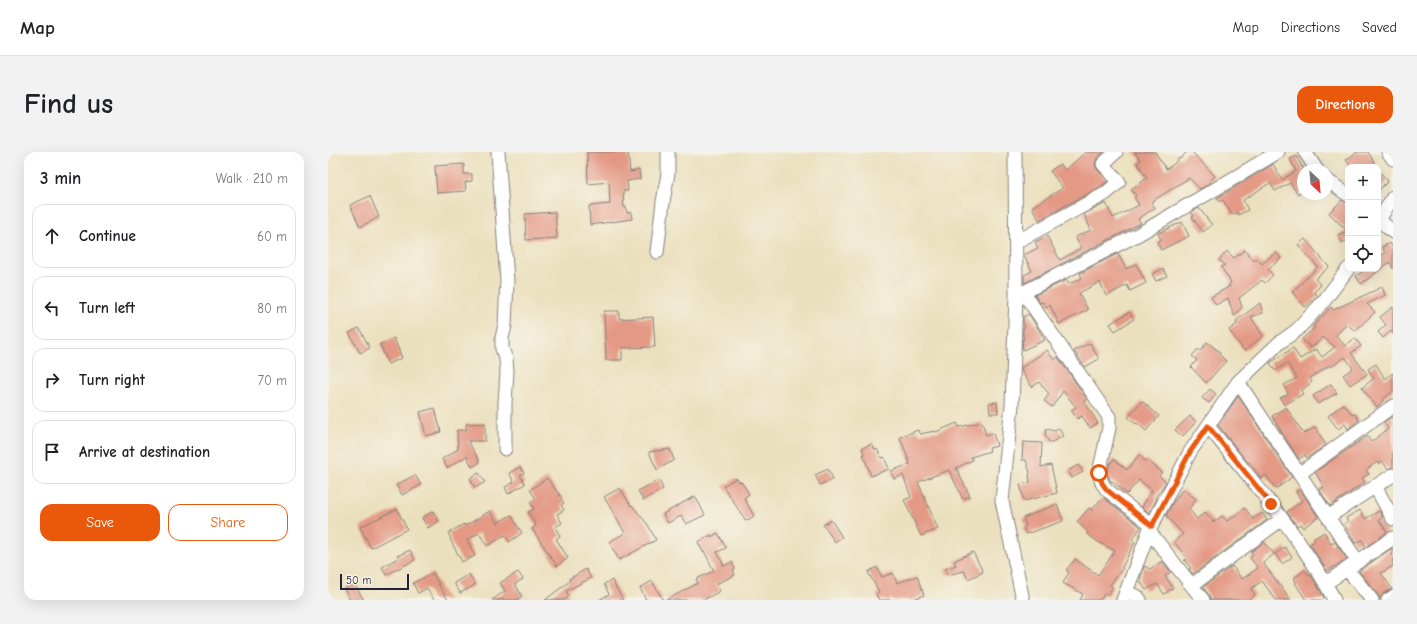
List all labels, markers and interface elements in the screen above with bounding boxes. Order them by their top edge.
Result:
text: Map [20,17,55,39]
text: Map [1232,19,1259,36]
text: Directions [1281,19,1340,36]
text: Saved [1362,19,1397,36]
button: Directions [1297,86,1393,123]
text: Find us [24,88,113,120]
north arrow [1297,164,1333,200]
map controls [1345,164,1381,272]
button: + [1345,164,1381,200]
text: 3 min [40,169,81,188]
text: Walk · 210 m [216,171,288,186]
button: − [1345,200,1381,236]
icon: ahead [41,225,63,247]
text: Continue [79,227,136,245]
text: 60 m [257,229,287,244]
button: locate [1345,236,1381,272]
icon: left [41,297,63,319]
text: Turn left [79,299,135,317]
text: 80 m [257,301,287,316]
icon: right [41,369,63,391]
text: Turn right [79,371,145,389]
text: 70 m [258,373,287,388]
icon: arrive [41,441,63,463]
text: Arrive at destination [79,443,210,461]
route start [1090,464,1108,482]
route end [1262,495,1280,513]
button: Save [40,504,160,541]
button: Share [168,504,288,541]
scale bar [340,572,409,591]
text: 50 m [346,574,371,587]

